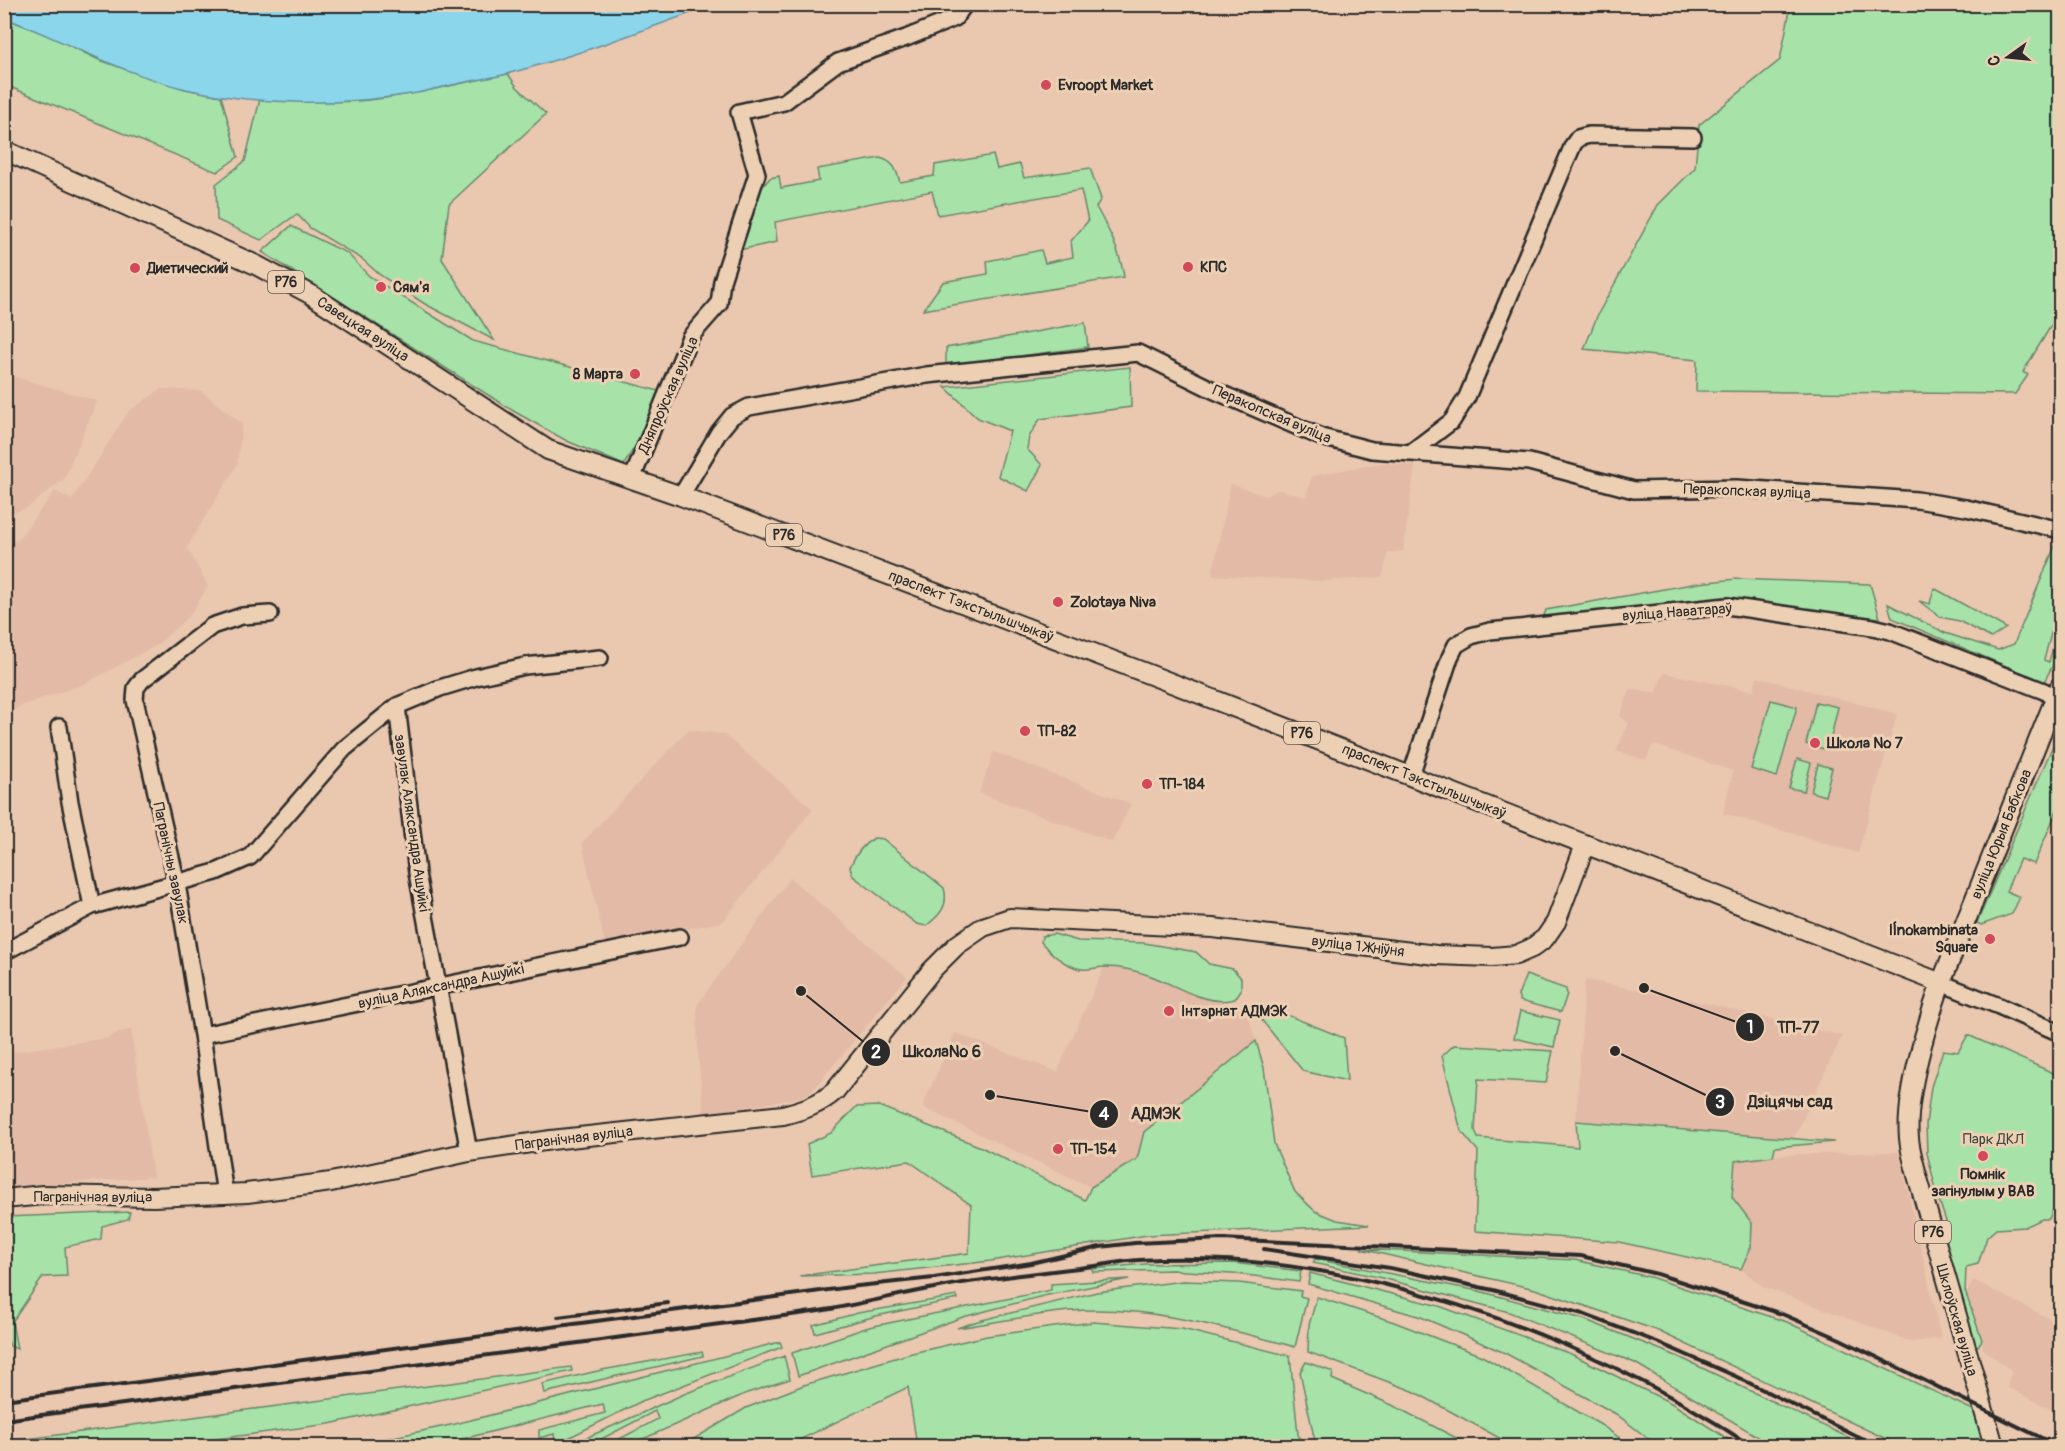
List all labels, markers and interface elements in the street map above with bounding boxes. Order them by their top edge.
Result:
north arrow [1978,27,2038,87]
text: С [1984,53,2005,68]
place label: Evroopt Market [1058,76,1154,95]
marker: Evroopt Market [1039,78,1053,92]
place label: КПС [1200,258,1227,277]
place label: Диетический [146,259,228,278]
marker: КПС [1181,260,1195,274]
marker: Диетический [128,261,142,275]
road number: Р76 [268,271,304,293]
place label: Сям'я [393,278,429,297]
marker: Сям'я [374,280,388,294]
street label: Савецкая вуліца [313,293,412,366]
street label: Дняпроўская вуліца [634,334,703,458]
place label: 8 Марта [573,365,623,384]
marker: 8 Марта [628,367,642,381]
street label: Перакопская вуліца [1210,381,1334,448]
street label: Перакопская вуліца [1683,480,1811,503]
road number: Р76 [766,524,802,546]
street label: праспект Тэкстыльшчыкаў [886,566,1057,647]
place label: Zolotaya Niva [1070,593,1156,612]
marker: Zolotaya Niva [1051,595,1065,609]
street label: вуліца Наватараў [1622,599,1733,626]
place label: ТП-82 [1036,722,1077,741]
road number: Р76 [1284,722,1320,744]
marker: ТП-82 [1018,724,1032,738]
street label: завулак Аляксандра Ашуйкі [390,733,433,913]
place label: Школа № 7 [1826,734,1903,753]
marker: Школа № 7 [1808,736,1822,750]
street label: праспект Тэкстыльшчыкаў [1339,740,1509,823]
street label: вуліца Юрыя Бабкова [1967,767,2036,902]
place label: ТП-184 [1158,775,1205,794]
marker: ТП-184 [1140,777,1154,791]
street label: Пагранічны завулак [148,801,193,926]
place label: Iĺnokambinata Square [1889,921,1979,957]
street label: вуліца 1 Жніўня [1311,931,1405,962]
marker: Iĺnokambinata Square [1983,932,1997,946]
street label: вуліца Аляксандра Ашуйкі [356,960,526,1013]
place label: Інтэрнат АДМЭК [1181,1002,1288,1021]
marker: Інтэрнат АДМЭК [1162,1004,1176,1018]
callout: ТП-77 [1735,1010,1831,1044]
text: 1 [1746,1016,1754,1039]
text: ТП-77 [1776,1018,1820,1038]
callout: Школа№ 6 [861,1035,993,1069]
text: 2 [871,1041,881,1064]
text: Школа№ 6 [902,1042,981,1062]
callout: Дзіцячы сад [1705,1085,1844,1119]
text: 3 [1715,1091,1725,1114]
text: Дзіцячы сад [1747,1092,1833,1112]
callout: АДМЭК [1089,1097,1193,1131]
text: 4 [1099,1103,1110,1126]
text: АДМЭК [1131,1104,1181,1124]
street label: Пагранічная вуліца [514,1122,634,1155]
park label: Парк ДКЛ [1963,1130,2024,1149]
place label: ТП-154 [1069,1140,1117,1159]
marker: ТП-154 [1051,1142,1065,1156]
marker: Помнік загінулым у ВАВ [1976,1149,1990,1163]
place label: Помнік загінулым у ВАВ [1932,1165,2035,1201]
street label: Пагранічная вуліца [34,1188,152,1207]
road number: Р76 [1915,1221,1951,1243]
street label: Шклоўская вуліца [1931,1262,1982,1378]

